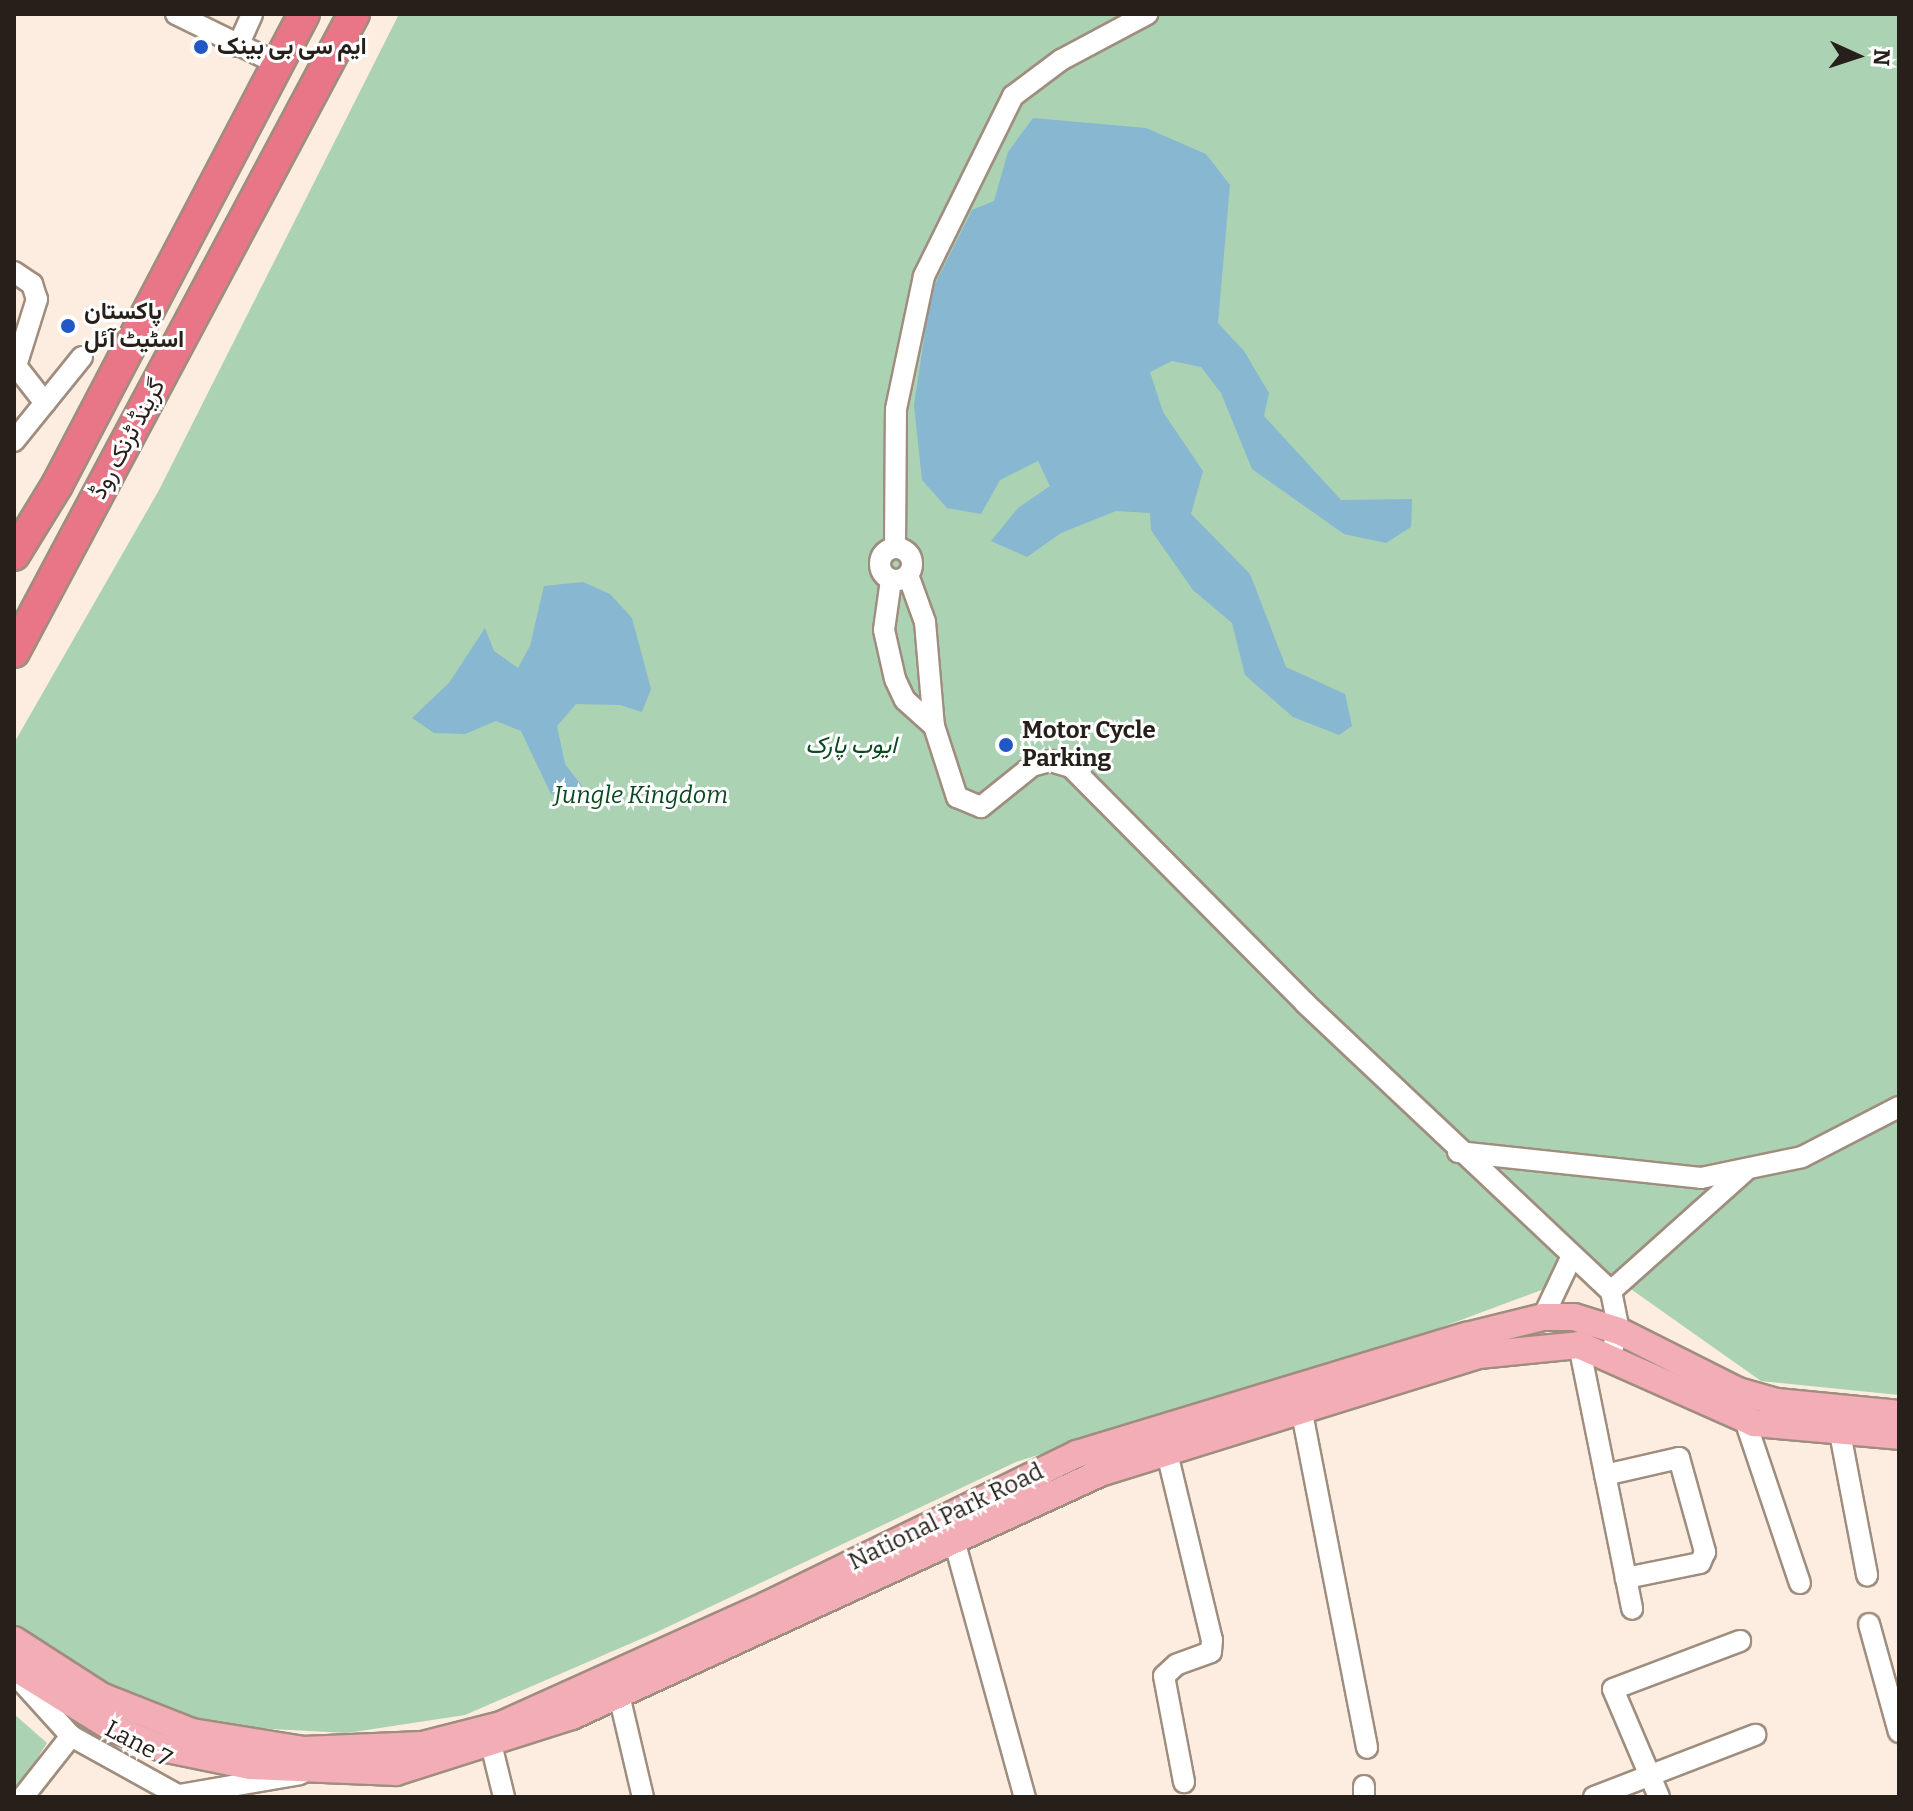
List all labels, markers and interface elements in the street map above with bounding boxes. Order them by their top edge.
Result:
north arrow [1817,16,1897,96]
place label: ایم سی بی بینک [217,33,367,61]
marker: ایم سی بی بینک [192,38,210,56]
text: N [1868,48,1895,66]
place label: پاکستان اسٹیٹ آئل [84,298,184,354]
marker: پاکستان اسٹیٹ آئل [59,317,77,335]
street label: گرینڈ ٹرنک روڈ [84,374,172,504]
place label: Motor Cycle Parking [1022,717,1156,773]
park label: ایوب پارک [805,732,897,760]
marker: Motor Cycle Parking [997,736,1015,754]
park label: Jungle Kingdom [554,782,728,810]
street label: National Park Road [844,1457,1048,1577]
street label: Lane 7 [100,1715,176,1773]

